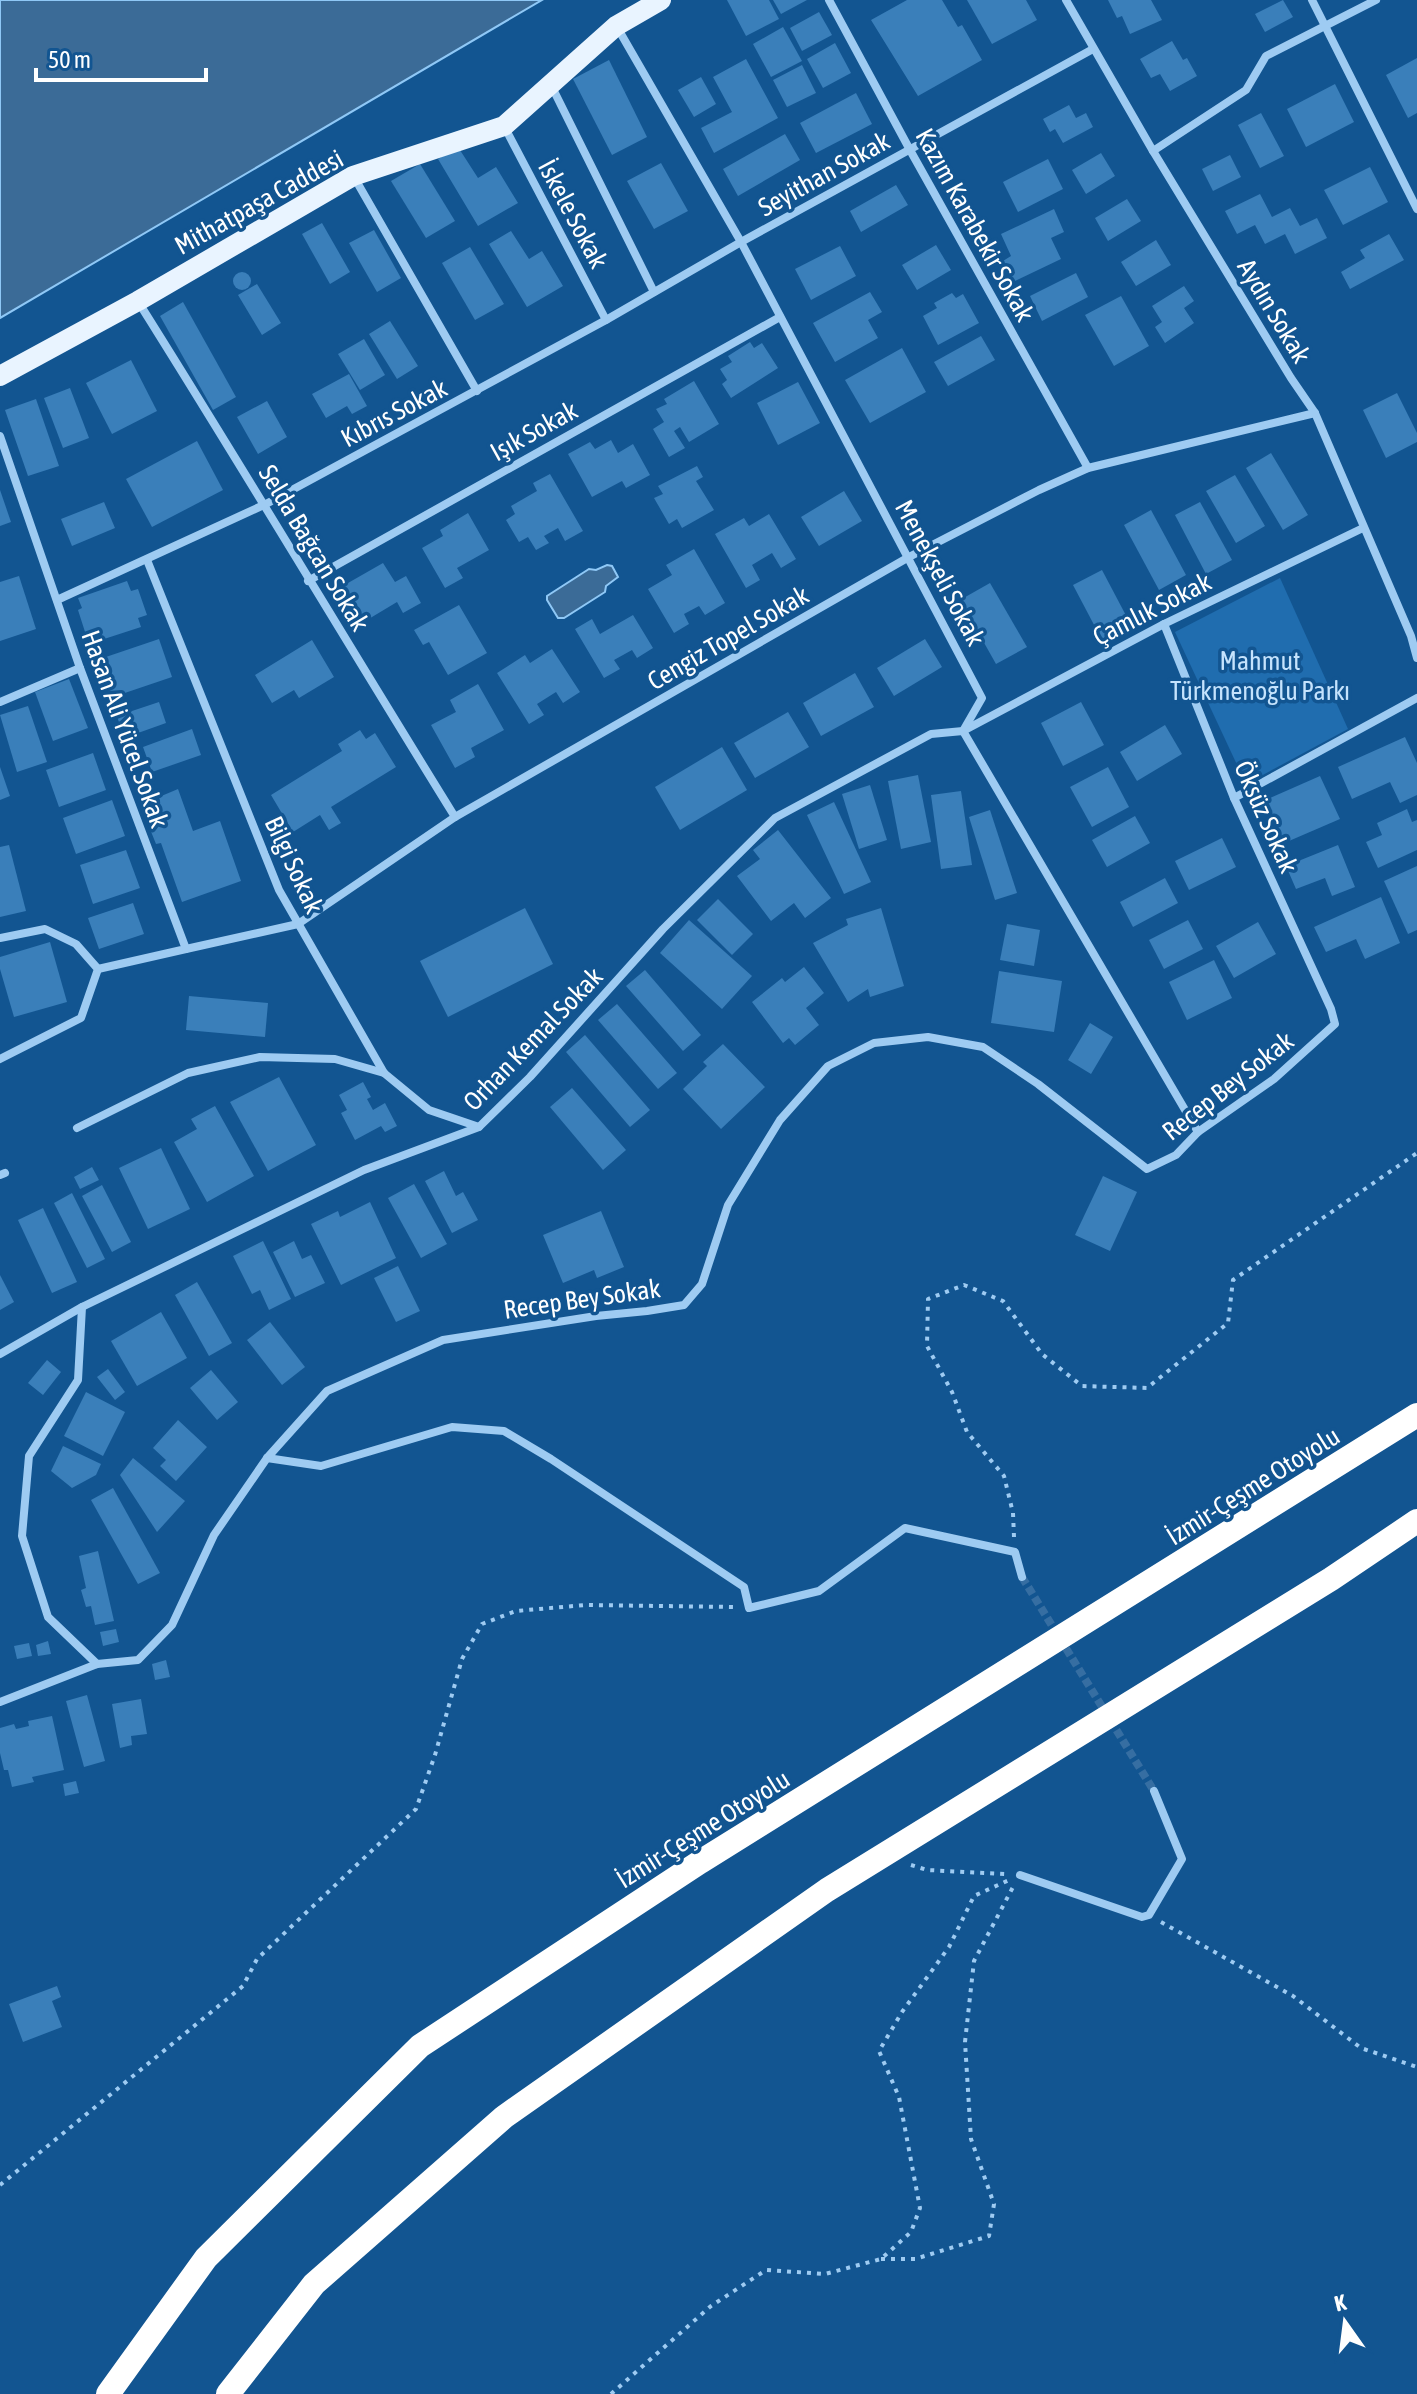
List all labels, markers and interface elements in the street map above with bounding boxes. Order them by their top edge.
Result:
scale bar [36,32,206,82]
text: 50 m [48,46,91,73]
street label: Kazım Karabekir Sokak [910,123,1040,327]
street label: Seyithan Sokak [753,126,895,222]
street label: Mithatpaşa Caddesi [170,143,348,261]
street label: İskele Sokak [532,155,614,273]
street label: Aydın Sokak [1231,254,1317,368]
street label: Kıbrıs Sokak [336,373,452,453]
street label: Işık Sokak [485,395,583,467]
street label: Selda Bağcan Sokak [253,460,375,636]
street label: Menekşeli Sokak [889,495,991,651]
street label: Çamlık Sokak [1088,566,1216,652]
street label: Cengiz Topel Sokak [642,580,814,696]
street label: Hasan Ali Yücel Sokak [75,626,175,832]
park label: Mahmut Türkmenoğlu Parkı [1170,646,1350,706]
street label: Öksüz Sokak [1228,756,1304,878]
street label: Bilgi Sokak [259,812,329,918]
street label: Orhan Kemal Sokak [457,961,609,1117]
street label: Recep Bey Sokak [1156,1025,1300,1147]
street label: Recep Bey Sokak [502,1273,662,1325]
street label: İzmir-Çeşme Otoyolu [1161,1421,1345,1551]
street label: İzmir-Çeşme Otoyolu [611,1764,795,1894]
north arrow [1305,2282,1385,2362]
text: K [1332,2289,1349,2317]

